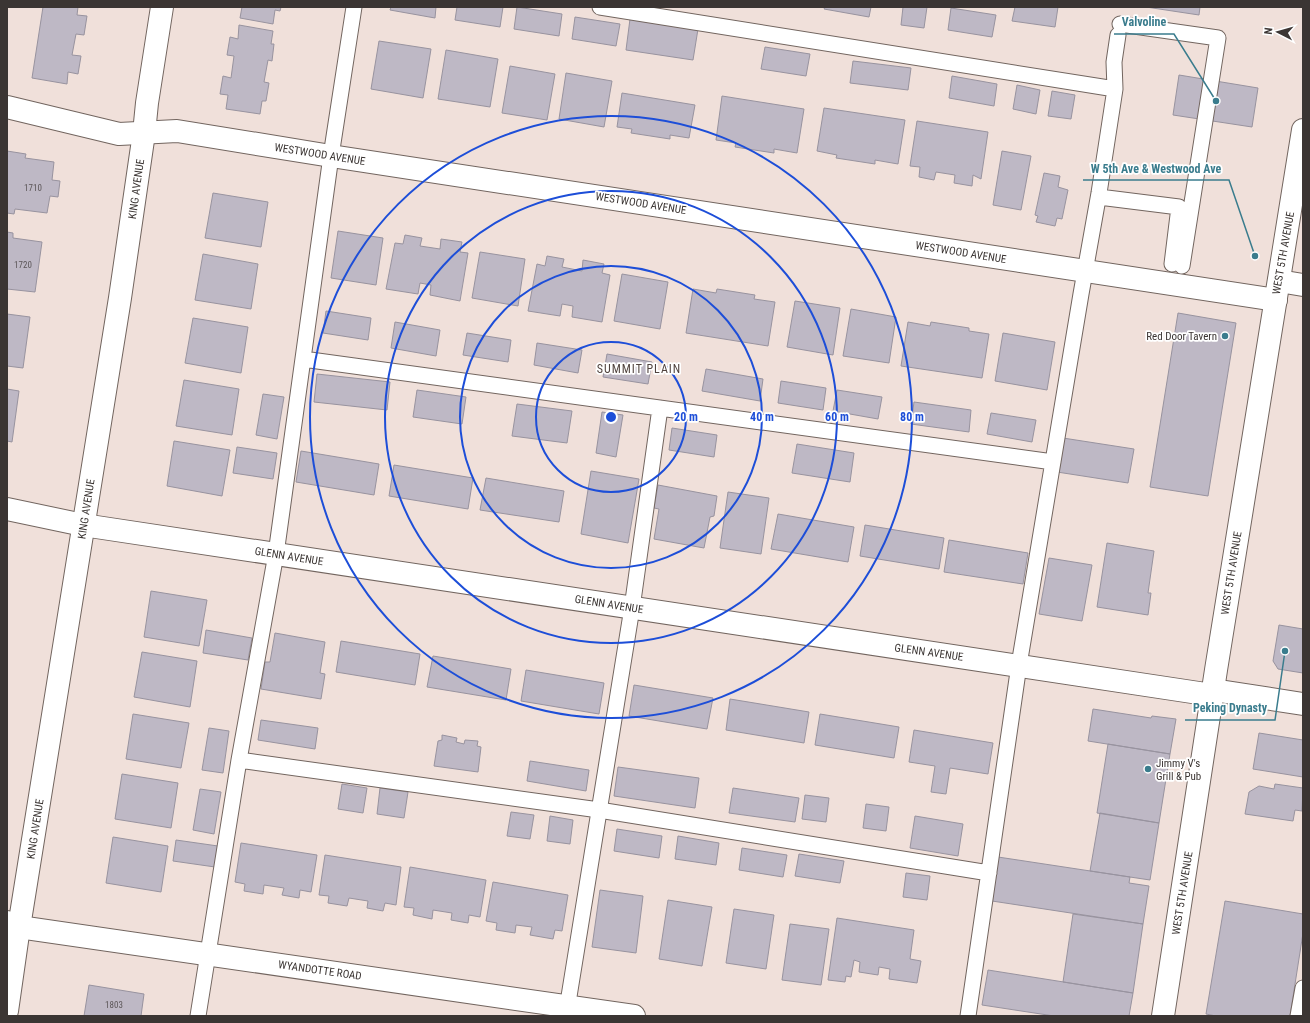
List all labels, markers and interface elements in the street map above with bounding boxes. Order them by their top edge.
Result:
callout: Valvoline [1114,10,1174,34]
north arrow [1258,12,1298,52]
text: Valvoline [1122,15,1166,29]
text: N [1262,27,1275,35]
street label: WESTWOOD AVENUE [274,141,367,168]
callout: W 5th Ave & Westwood Ave [1083,156,1229,180]
street label: KING AVENUE [126,158,147,220]
text: W 5th Ave & Westwood Ave [1091,162,1221,176]
house number: 1710 [24,183,42,193]
street label: WESTWOOD AVENUE [595,190,688,217]
street label: WEST 5TH AVENUE [1270,210,1297,296]
street label: WESTWOOD AVENUE [915,239,1008,266]
house number: 1720 [14,260,32,270]
place label: Red Door Tavern [1146,330,1217,343]
marker: Red Door Tavern [1220,331,1230,341]
district label: SUMMIT PLAIN [597,362,681,376]
centre of rings [604,410,618,424]
text: 20 m [674,410,698,424]
text: 40 m [750,410,774,424]
text: 60 m [825,410,849,424]
text: 80 m [900,410,924,424]
street label: KING AVENUE [75,478,98,540]
street label: WEST 5TH AVENUE [1218,530,1245,616]
street label: GLENN AVENUE [254,545,325,568]
street label: GLENN AVENUE [574,593,645,616]
street label: GLENN AVENUE [894,641,965,664]
callout: Peking Dynasty [1185,696,1275,720]
text: Peking Dynasty [1193,701,1268,715]
place label: Jimmy V's Grill & Pub [1156,757,1201,783]
marker: Jimmy V's Grill & Pub [1143,764,1153,774]
street label: KING AVENUE [24,798,47,860]
street label: WEST 5TH AVENUE [1169,850,1196,936]
street label: WYANDOTTE ROAD [277,958,362,983]
house number: 1803 [105,1000,123,1010]

